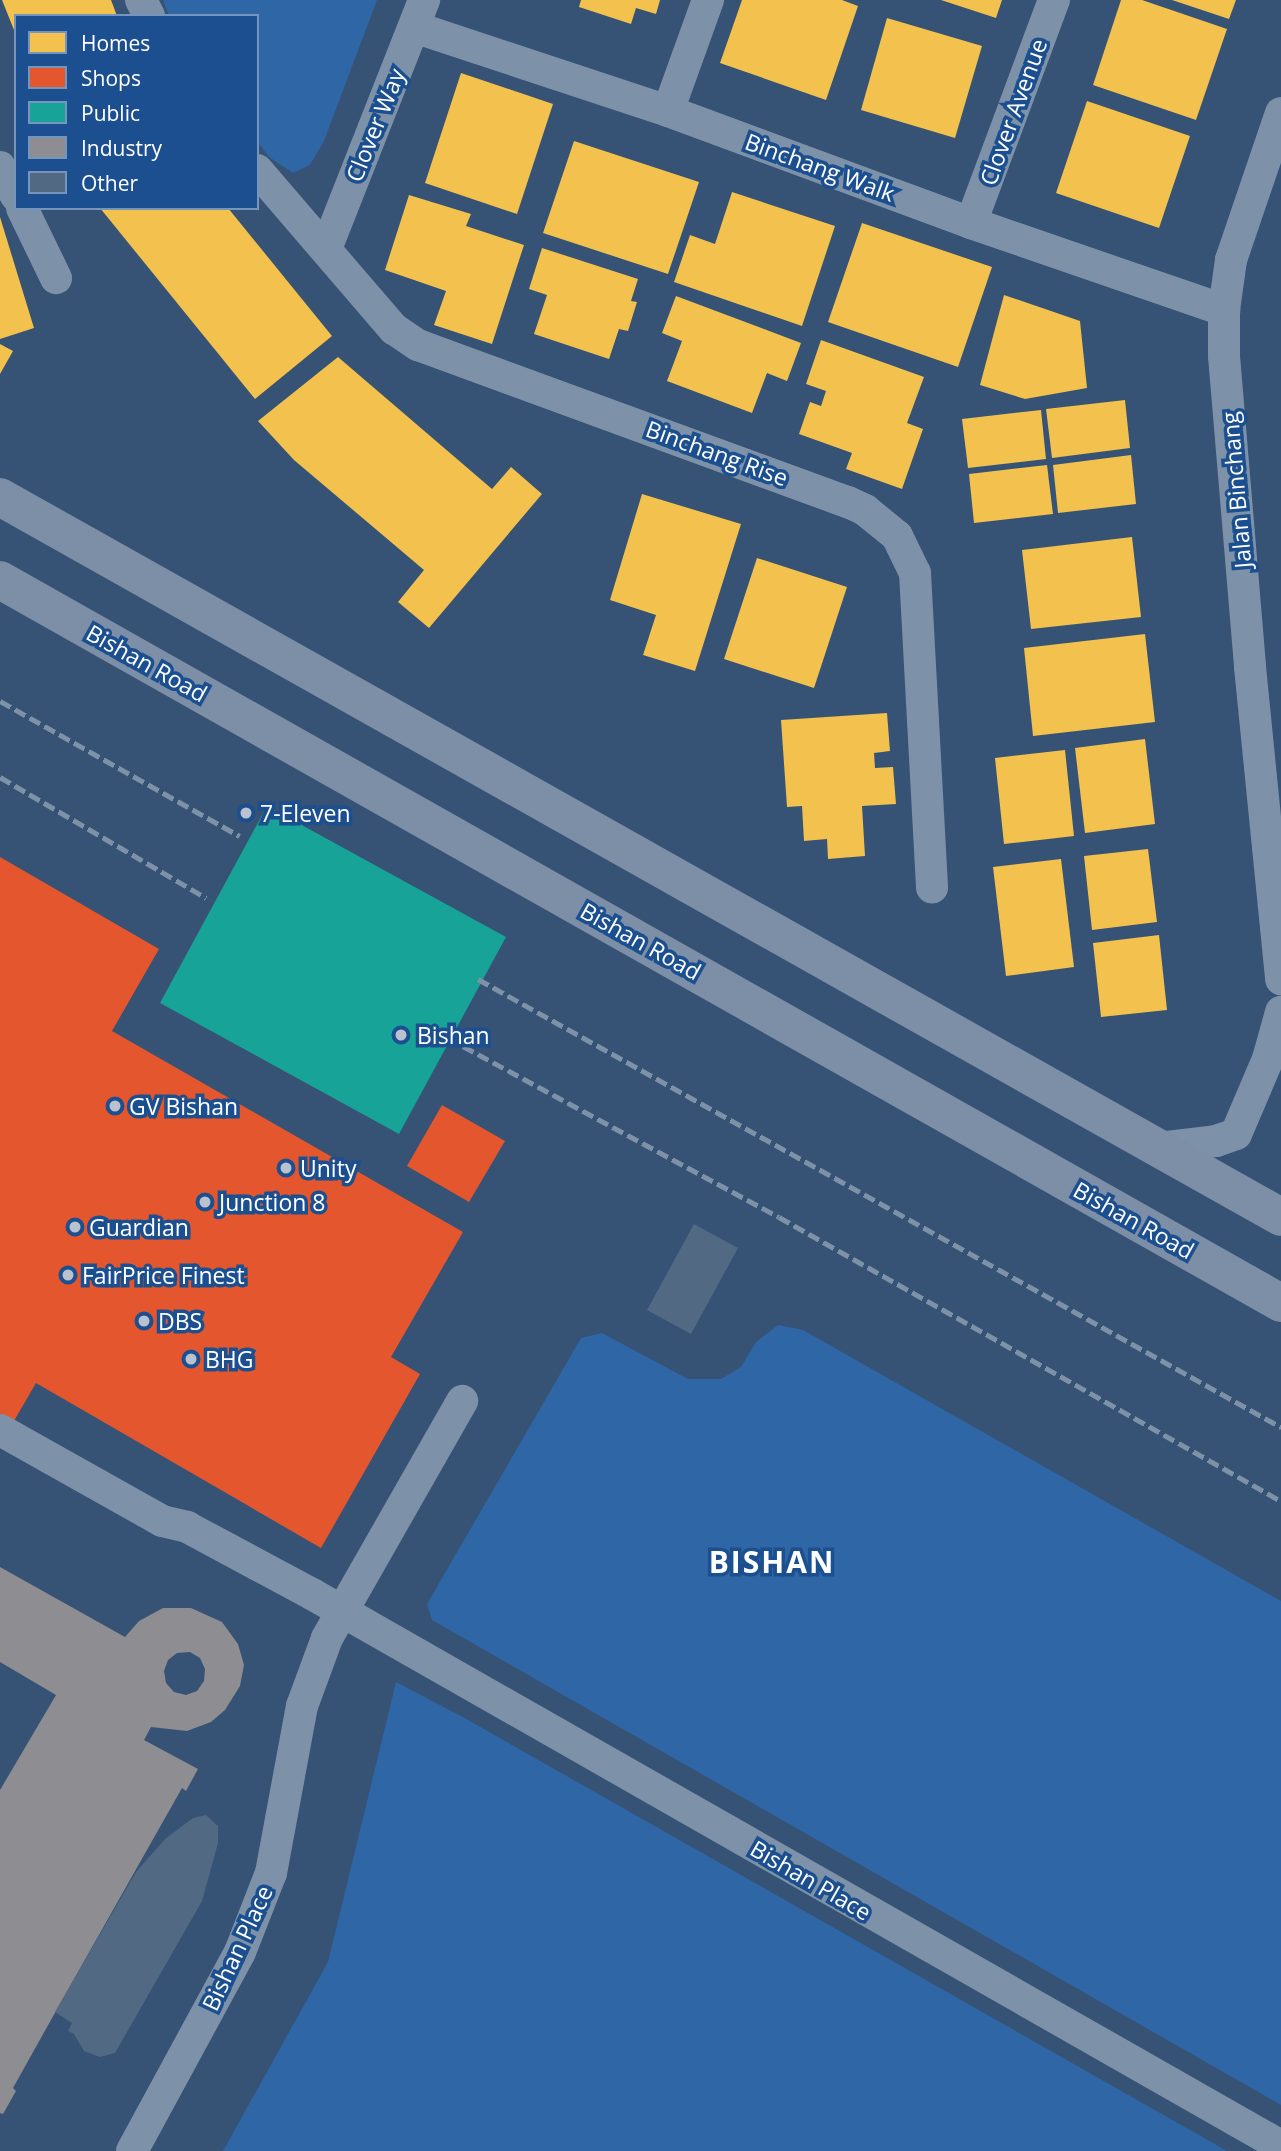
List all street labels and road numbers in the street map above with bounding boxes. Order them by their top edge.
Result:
street label: Clover Avenue [974,35,1052,189]
street label: Clover Way [340,64,410,186]
street label: Binchang Walk [741,127,899,207]
street label: Jalan Binchang [1215,411,1257,569]
street label: Binchang Rise [642,415,792,491]
street label: Bishan Road [82,619,212,707]
street label: Bishan Road [576,897,706,985]
street label: Bishan Road [1069,1176,1199,1264]
street label: Bishan Place [746,1834,876,1926]
street label: Bishan Place [196,1881,278,2015]

